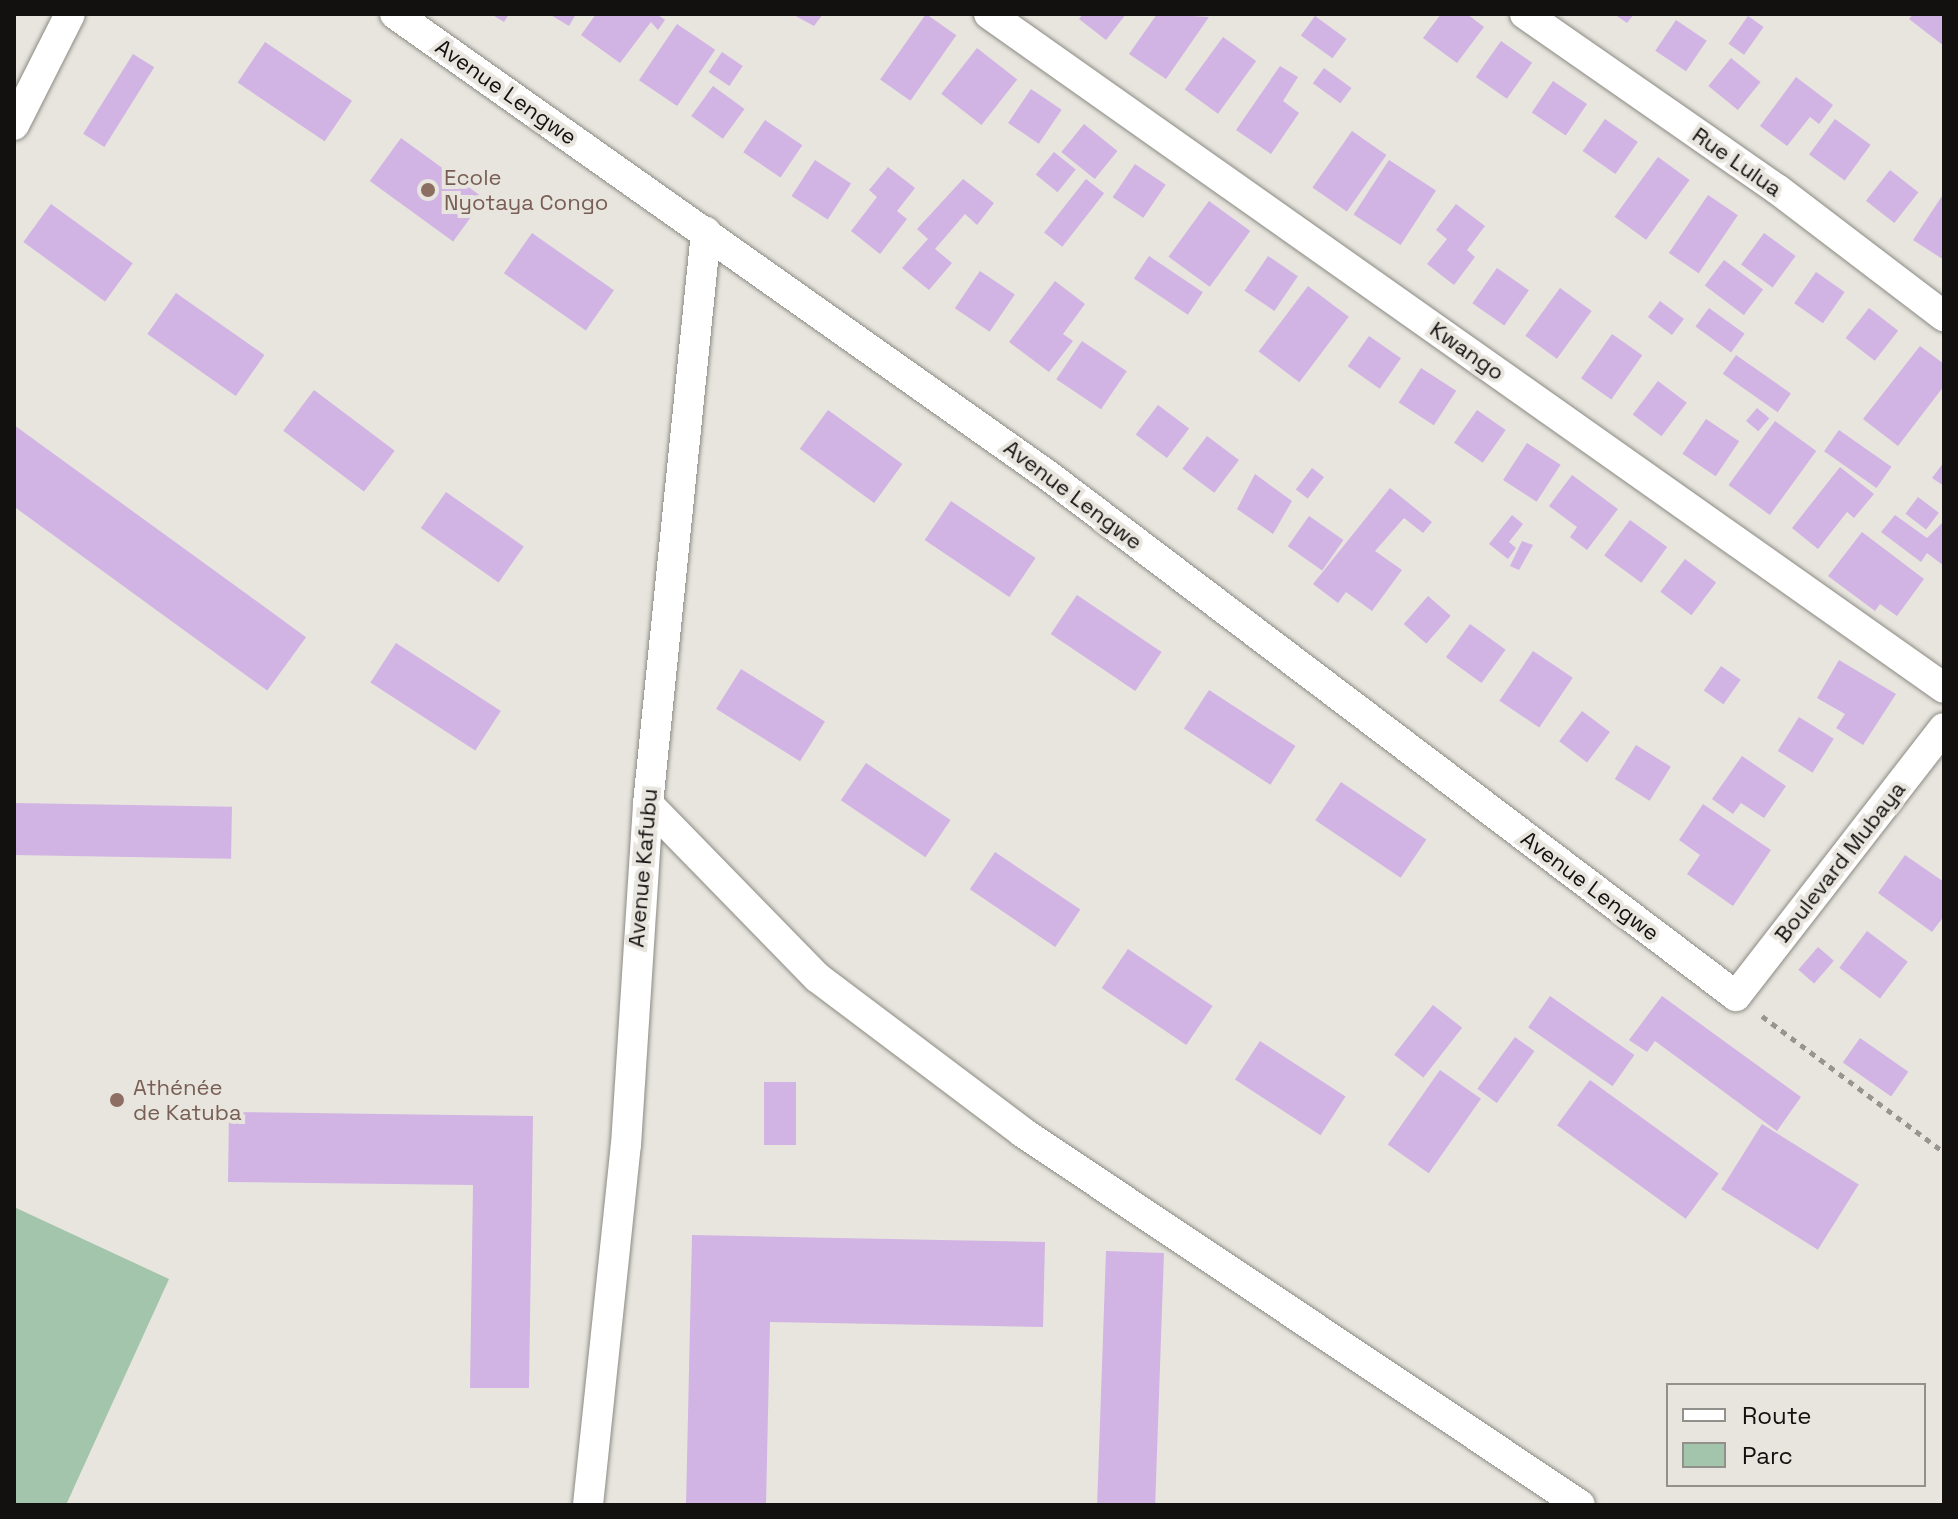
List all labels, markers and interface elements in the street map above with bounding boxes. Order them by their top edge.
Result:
street label: Avenue Lengwe [430,33,582,151]
street label: Rue Lulua [1687,122,1787,202]
place label: Ecole Nyotaya Congo [444,164,608,216]
marker: Ecole Nyotaya Congo [419,181,437,199]
street label: Kwango [1425,316,1509,386]
street label: Avenue Lengwe [999,434,1147,556]
street label: Boulevard Mubaya [1769,776,1911,948]
street label: Avenue Kafubu [623,787,663,949]
street label: Avenue Lengwe [1516,825,1664,947]
place label: Athénée de Katuba [133,1074,242,1126]
marker: Athénée de Katuba [108,1091,126,1109]
legend [1666,1383,1926,1487]
text: Route [1742,1400,1811,1431]
text: Parc [1742,1440,1793,1471]

